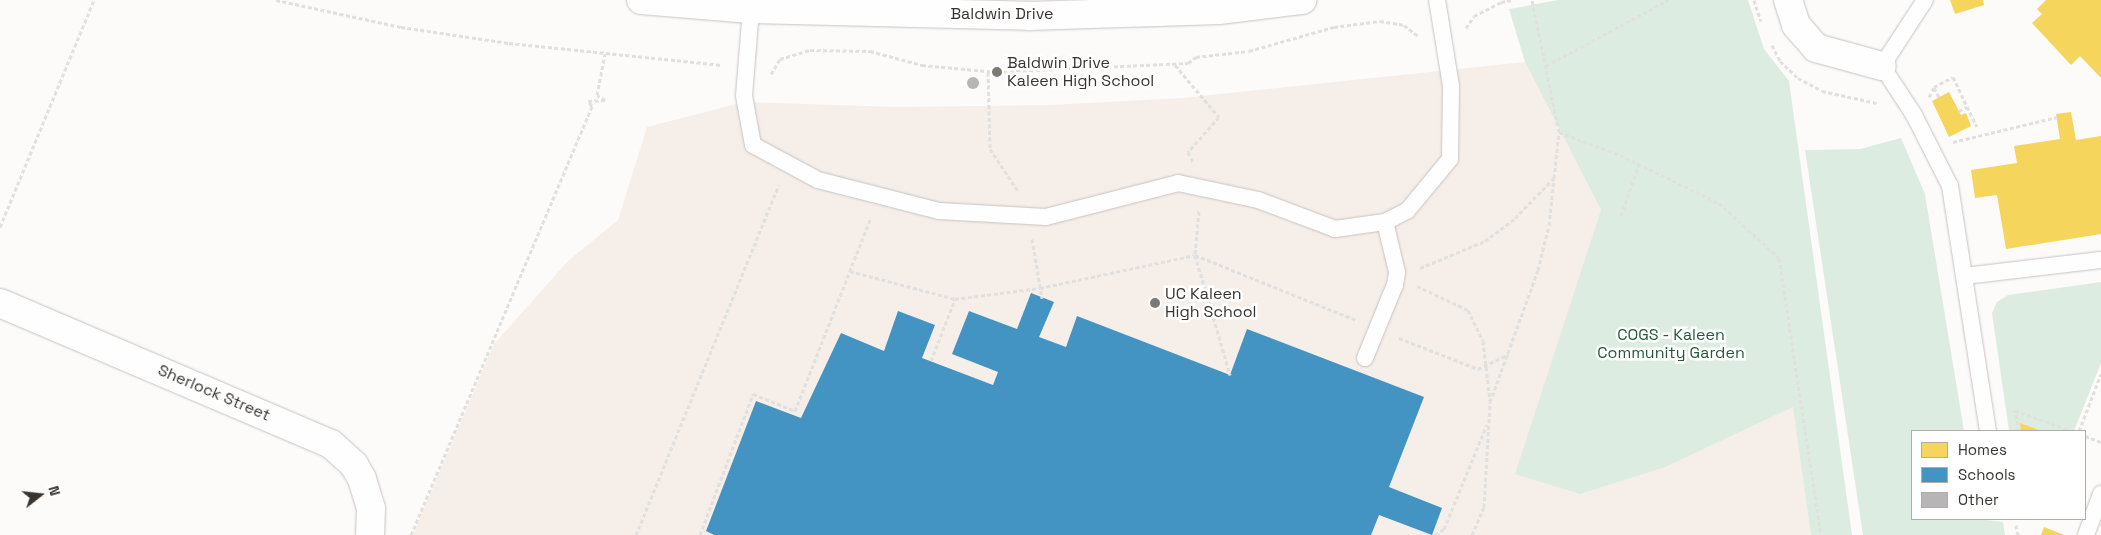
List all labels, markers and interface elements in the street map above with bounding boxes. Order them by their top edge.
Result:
street label: Baldwin Drive [951,4,1053,24]
place label: Baldwin Drive Kaleen High School [1007,53,1154,91]
marker: Baldwin Drive Kaleen High School [991,66,1003,78]
place label: UC Kaleen High School [1165,284,1256,322]
marker: UC Kaleen High School [1149,297,1161,309]
park label: COGS - Kaleen Community Garden [1597,325,1745,363]
street label: Sherlock Street [155,361,273,425]
legend [1911,430,2086,520]
text: Homes [1958,440,2007,459]
text: Schools [1958,465,2015,484]
north arrow [15,470,65,520]
text: N [44,484,64,498]
text: Other [1958,490,1999,509]

